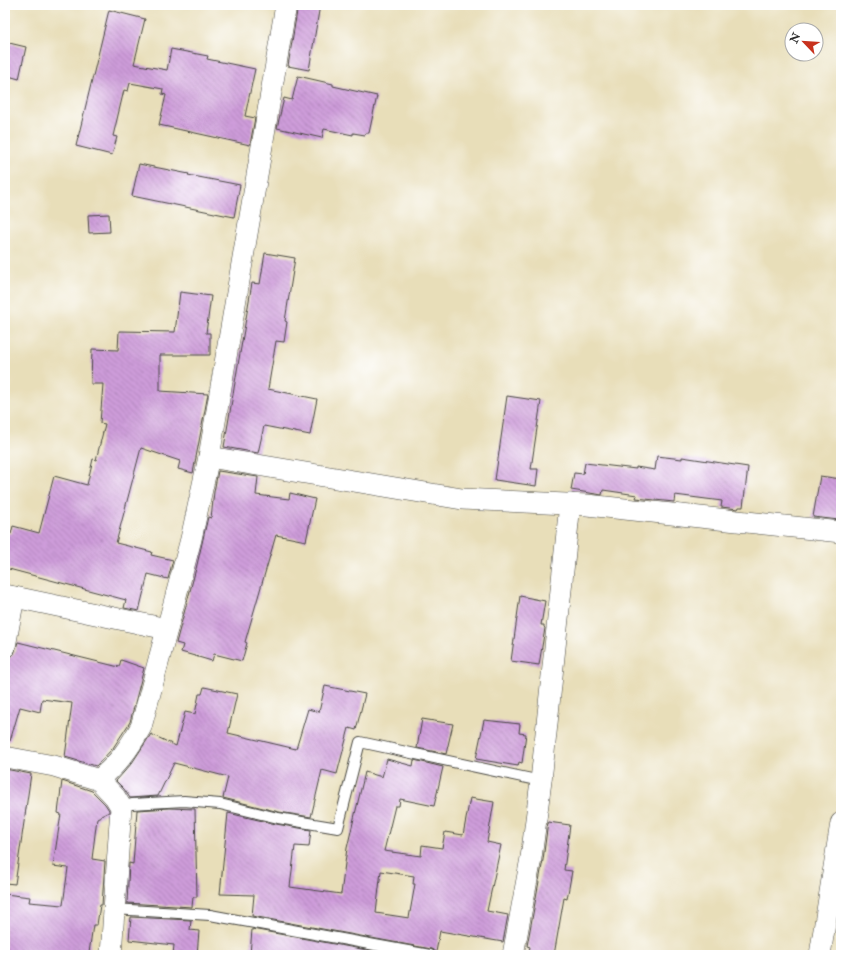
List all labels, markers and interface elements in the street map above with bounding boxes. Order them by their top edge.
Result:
north arrow [784,22,824,62]
text: N [787,30,804,46]

